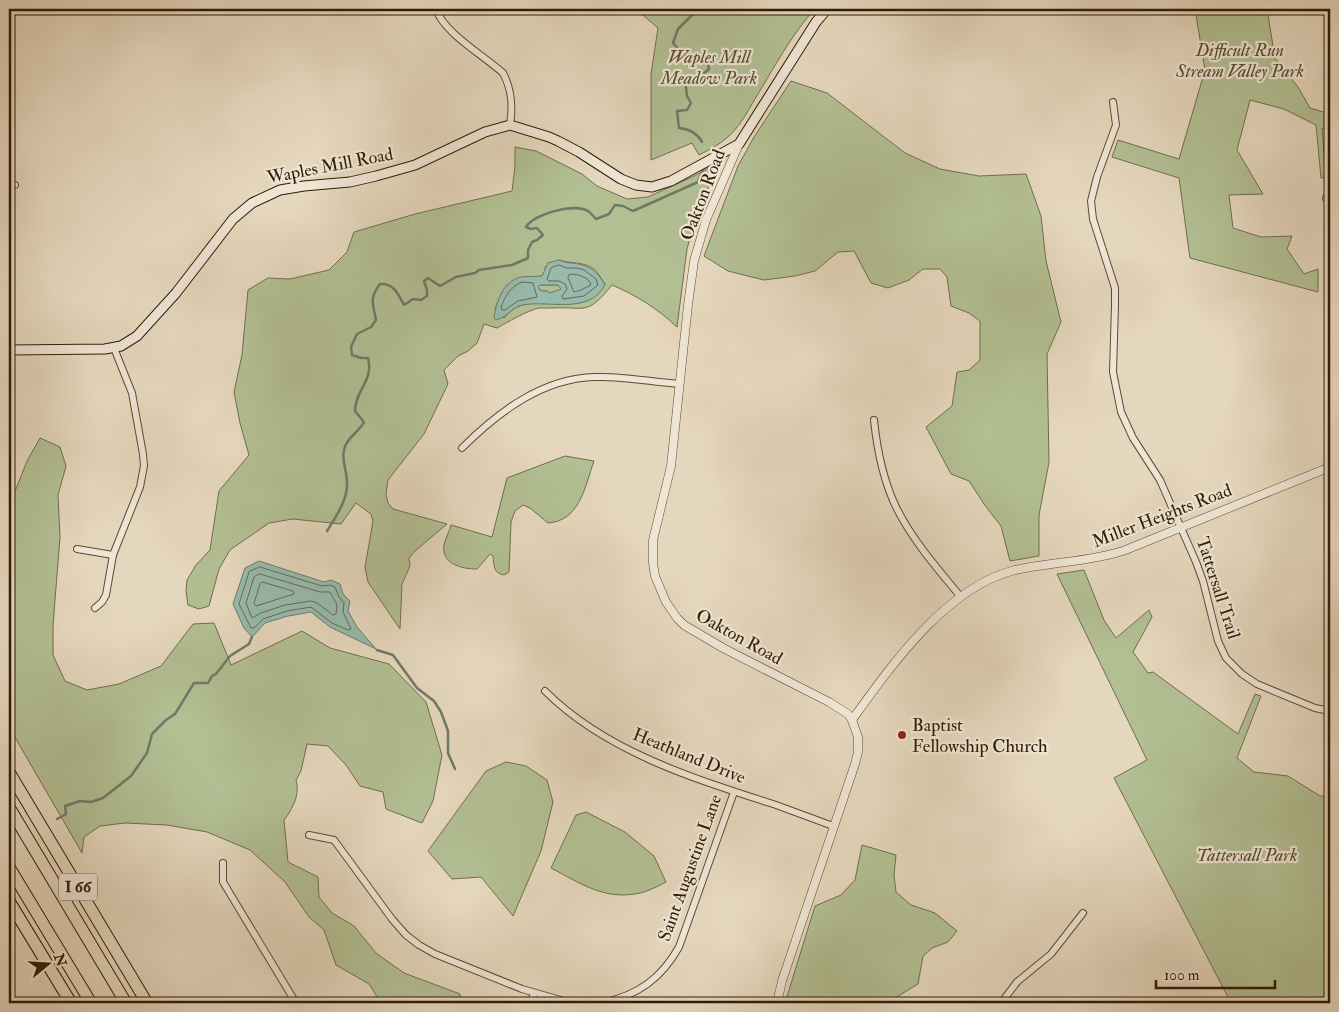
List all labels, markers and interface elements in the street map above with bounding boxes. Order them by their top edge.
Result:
park label: Difficult Run Stream Valley Park [1175,39,1304,83]
park label: Waples Mill Meadow Park [660,46,757,90]
street label: Waples Mill Road [264,142,395,190]
street label: Oakton Road [675,146,731,244]
street label: Miller Heights Road [1089,479,1235,553]
street label: Tattersall Trail [1191,534,1245,642]
street label: Oakton Road [692,604,787,670]
place label: Baptist Fellowship Church [912,714,1048,758]
street label: Heathland Drive [629,723,749,789]
marker: Baptist Fellowship Church [896,729,908,741]
street label: Saint Augustine Lane [653,791,727,945]
park label: Tattersall Park [1197,844,1297,867]
road number: I 66 [59,874,97,900]
north arrow [22,940,72,990]
text: N [50,951,70,969]
scale bar [1156,957,1275,989]
text: 100 m [1164,966,1200,985]

